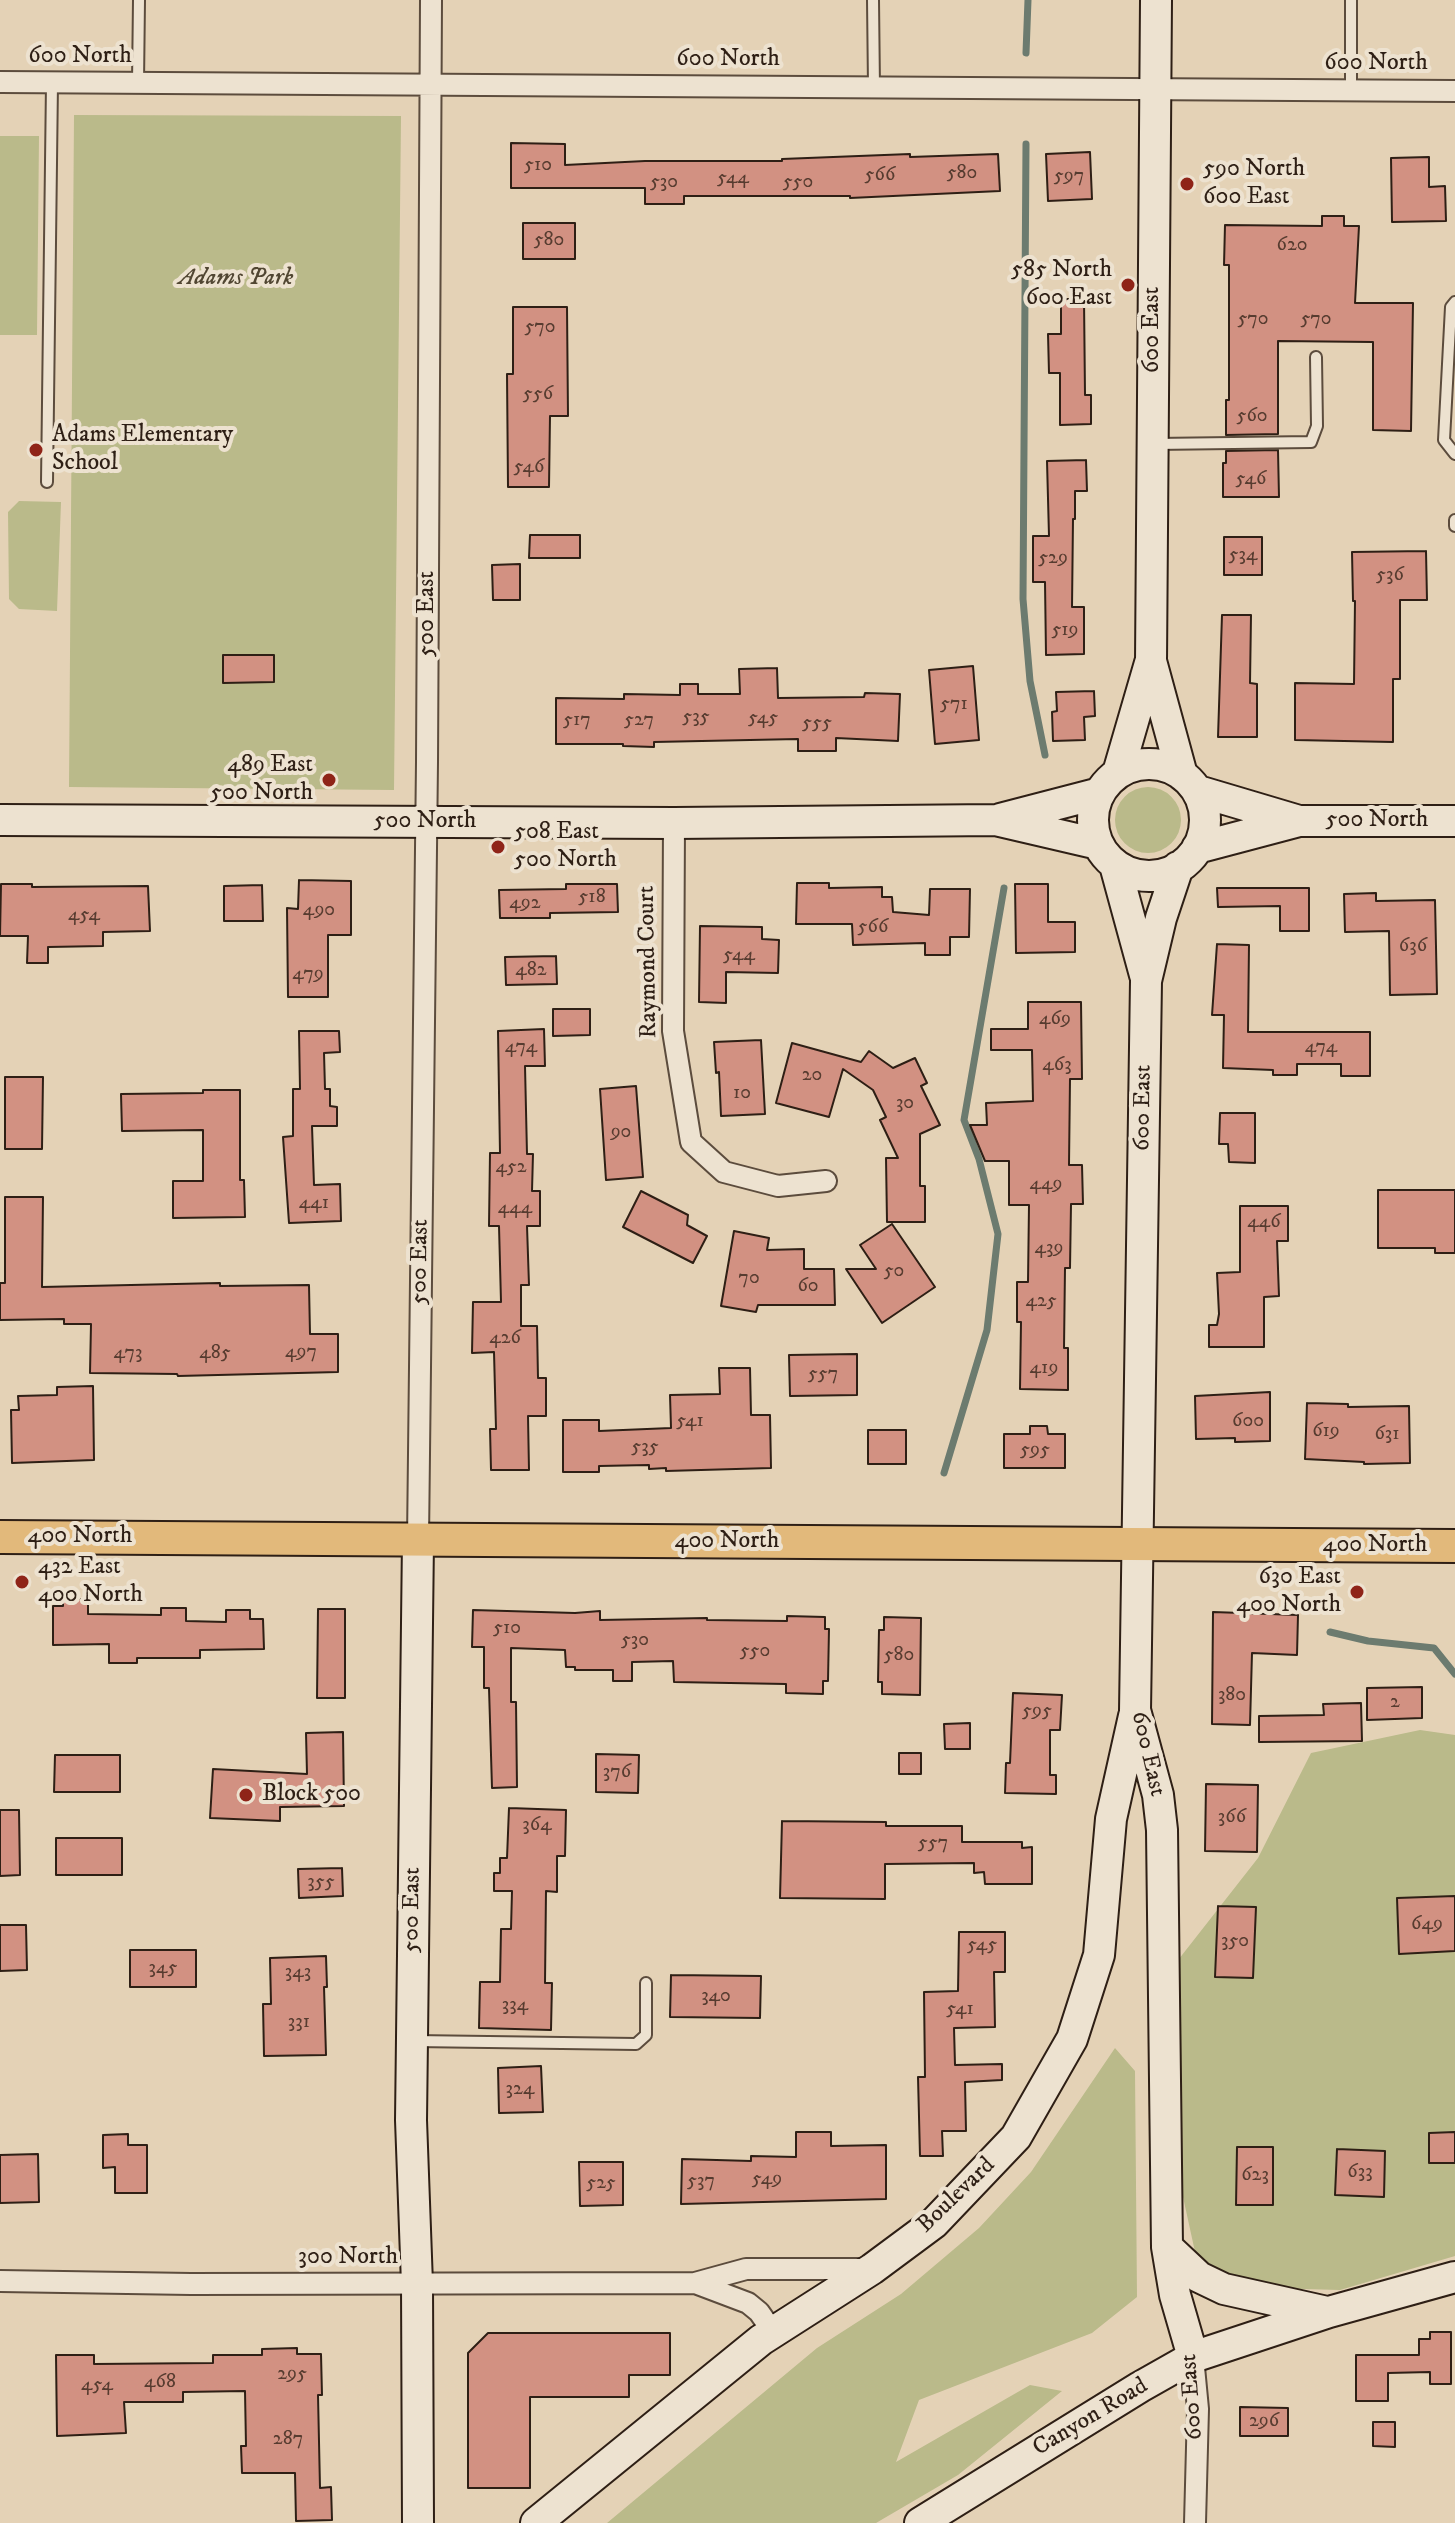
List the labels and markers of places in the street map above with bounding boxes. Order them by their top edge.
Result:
place label: 590 North 600 East [1203,156,1305,212]
marker: 590 North 600 East [1178,175,1196,193]
place label: 585 North 600 East [1011,257,1112,313]
marker: 585 North 600 East [1119,276,1137,294]
place label: Adams Elementary School [52,422,233,478]
marker: Adams Elementary School [27,441,45,459]
place label: 489 East 500 North [210,752,313,808]
marker: 489 East 500 North [320,771,338,789]
place label: 508 East 500 North [514,819,617,875]
marker: 508 East 500 North [489,838,507,856]
place label: 432 East 400 North [38,1554,143,1610]
place label: 630 East 400 North [1236,1564,1341,1620]
marker: 432 East 400 North [13,1573,31,1591]
marker: 630 East 400 North [1348,1583,1366,1601]
place label: Block 500 [262,1781,361,1809]
marker: Block 500 [237,1786,255,1804]

